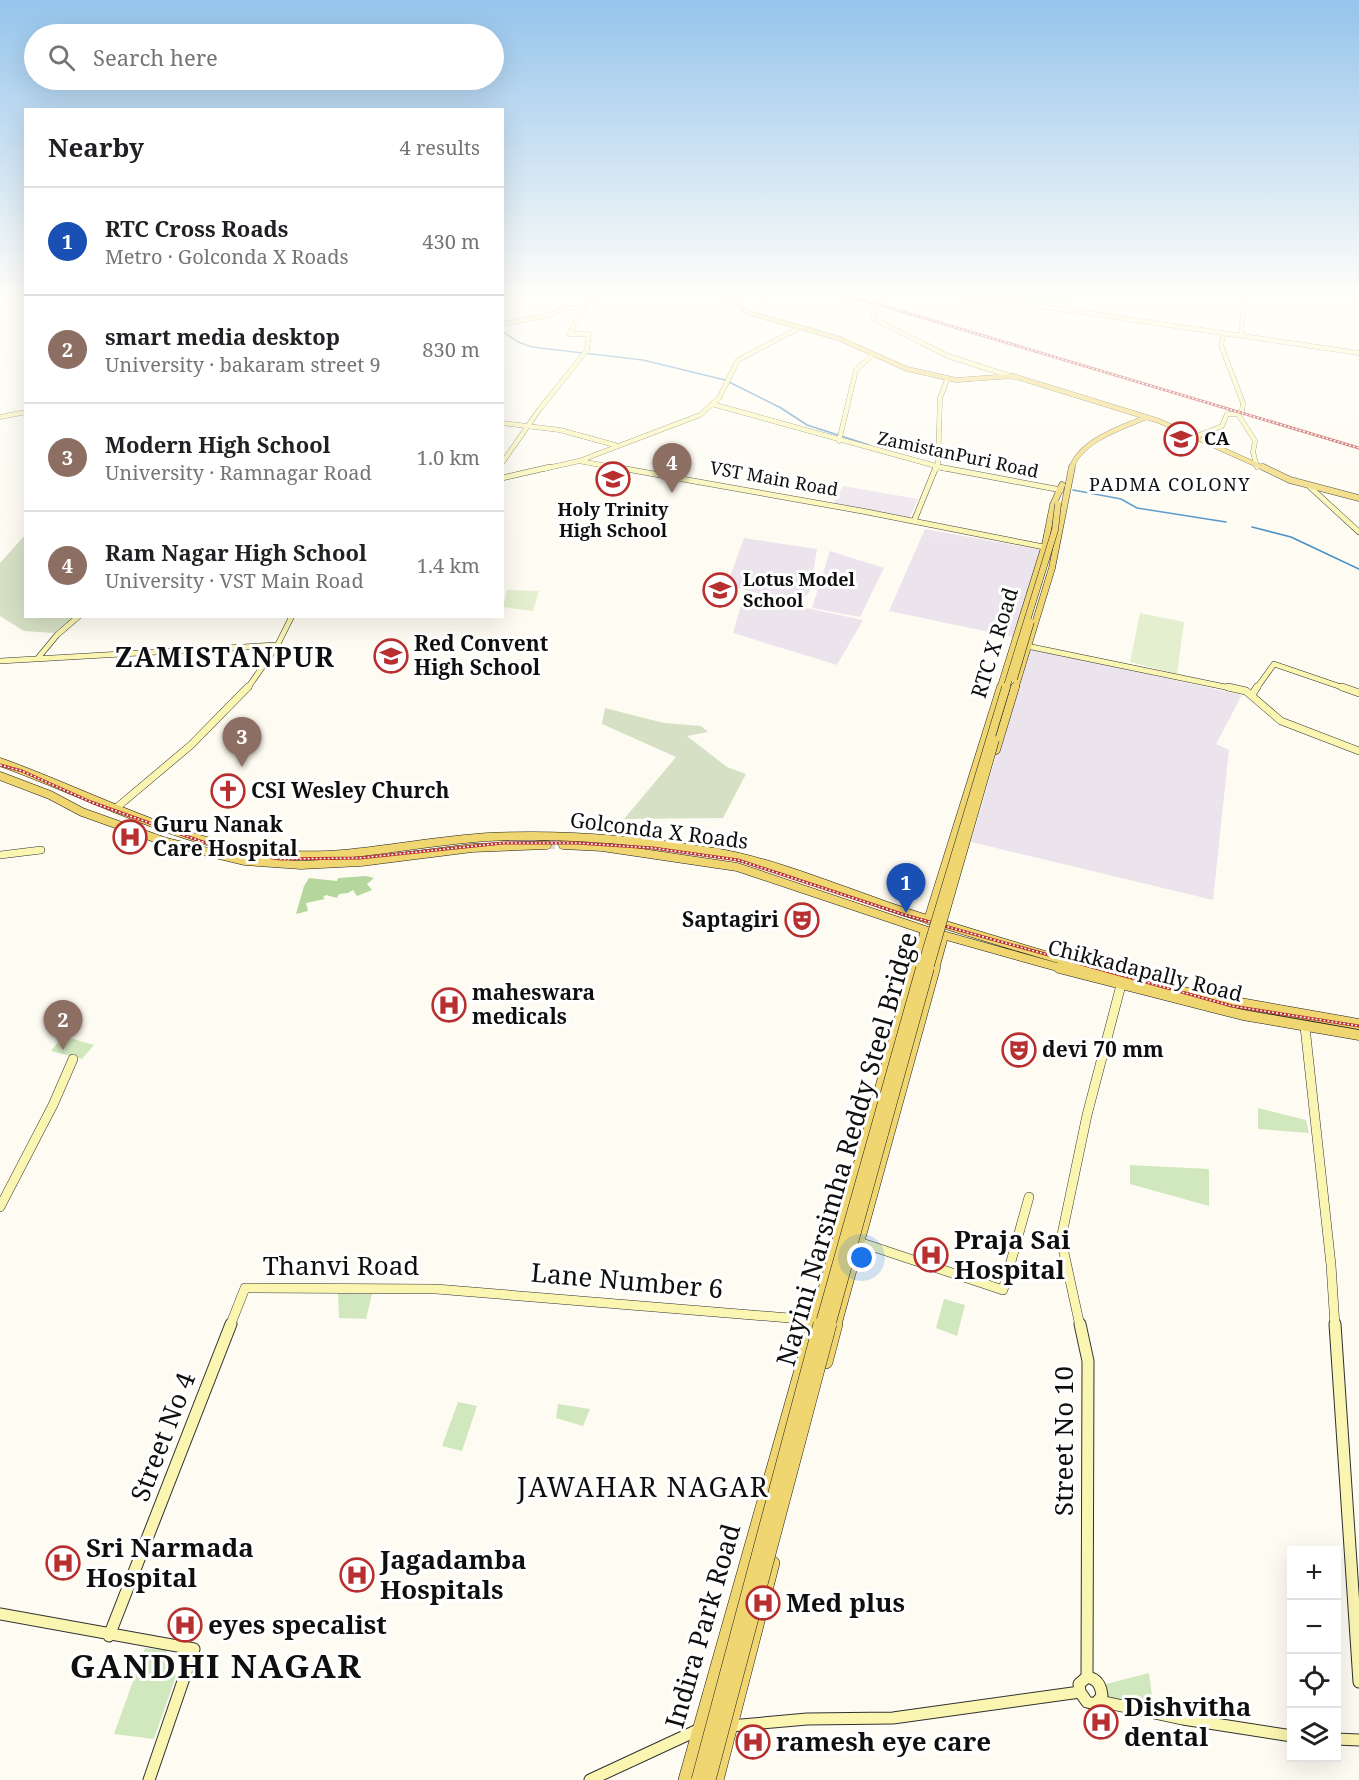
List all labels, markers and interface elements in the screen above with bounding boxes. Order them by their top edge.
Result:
search box [24,24,504,90]
icon: search [45,41,78,74]
text: Search here [93,42,218,72]
text: Nearby [48,129,144,165]
text: 4 results [400,134,480,161]
text: RTC Cross Roads [105,213,288,243]
text: 1 [62,228,73,255]
text: 430 m [422,228,480,255]
text: Metro · Golconda X Roads [105,243,349,270]
text: smart media desktop [105,321,340,351]
text: 2 [62,336,73,363]
text: 830 m [422,336,480,363]
text: University · bakaram street 9 [105,351,381,378]
school or university icon: CA [1163,421,1199,457]
street label: ZamistanPuri Road [875,425,1041,483]
place label: CA [1204,426,1230,450]
text: Modern High School [105,429,330,459]
text: 3 [62,444,73,471]
text: 1.0 km [417,444,480,471]
pin: 4 [652,444,692,493]
street label: VST Main Road [708,455,840,501]
text: University · Ramnagar Road [105,459,372,486]
school or university icon: Holy Trinity High School [595,461,631,497]
district label: PADMA COLONY [1089,472,1251,496]
place label: Holy Trinity High School [558,497,669,542]
text: Ram Nagar High School [105,537,367,567]
text: 4 [62,552,73,579]
text: 1.4 km [417,552,480,579]
text: University · VST Main Road [105,567,364,594]
place label: Lotus Model School [743,567,856,612]
school or university icon: Lotus Model School [702,572,738,608]
street label: RTC X Road [964,584,1024,701]
place label: Red Convent High School [414,629,549,681]
district label: ZAMISTANPUR [115,638,335,675]
school or university icon: Red Convent High School [373,638,409,674]
pin: 3 [222,718,262,767]
church icon: CSI Wesley Church [210,773,246,809]
place label: CSI Wesley Church [251,776,450,804]
street label: Golconda X Roads [568,805,750,855]
place label: Guru Nanak Care Hospital [153,810,298,862]
hospital icon: Guru Nanak Care Hospital [112,819,148,855]
pin: 1 [886,864,926,913]
theatre icon: Saptagiri [784,902,820,938]
place label: Saptagiri [682,905,780,933]
street label: Nayini Narsimha Reddy Steel Bridge [767,928,925,1370]
street label: Chikkadapally Road [1045,932,1246,1008]
place label: maheswara medicals [472,978,595,1030]
hospital icon: maheswara medicals [431,987,467,1023]
pin: 2 [44,1000,82,1050]
theatre icon: devi 70 mm [1001,1032,1037,1068]
place label: devi 70 mm [1042,1035,1164,1063]
place label: Praja Sai Hospital [954,1221,1070,1287]
hospital icon: Praja Sai Hospital [913,1237,949,1273]
your location [847,1243,876,1272]
street label: Thanvi Road [263,1247,419,1283]
street label: Lane Number 6 [530,1254,725,1306]
street label: Street No 10 [1045,1366,1081,1516]
street label: Street No 4 [121,1367,203,1506]
district label: JAWAHAR NAGAR [516,1468,769,1505]
street label: Indira Park Road [656,1519,748,1732]
place label: Sri Narmada Hospital [86,1529,254,1595]
place label: Jagadamba Hospitals [379,1541,527,1607]
hospital icon: Sri Narmada Hospital [45,1545,81,1581]
map controls [1287,1546,1341,1762]
button: + [1287,1546,1341,1600]
hospital icon: Jagadamba Hospitals [339,1557,375,1593]
place label: Med plus [786,1584,905,1620]
hospital icon: Med plus [745,1585,781,1621]
button: − [1287,1600,1341,1654]
place label: eyes specalist [208,1606,387,1642]
hospital icon: eyes specalist [167,1607,203,1643]
district label: GANDHI NAGAR [70,1643,362,1688]
button: locate [1287,1654,1341,1708]
place label: Dishvitha dental [1124,1688,1251,1754]
hospital icon: Dishvitha dental [1083,1704,1119,1740]
button: layers [1287,1708,1341,1762]
place label: ramesh eye care [776,1723,991,1759]
hospital icon: ramesh eye care [735,1724,771,1760]

